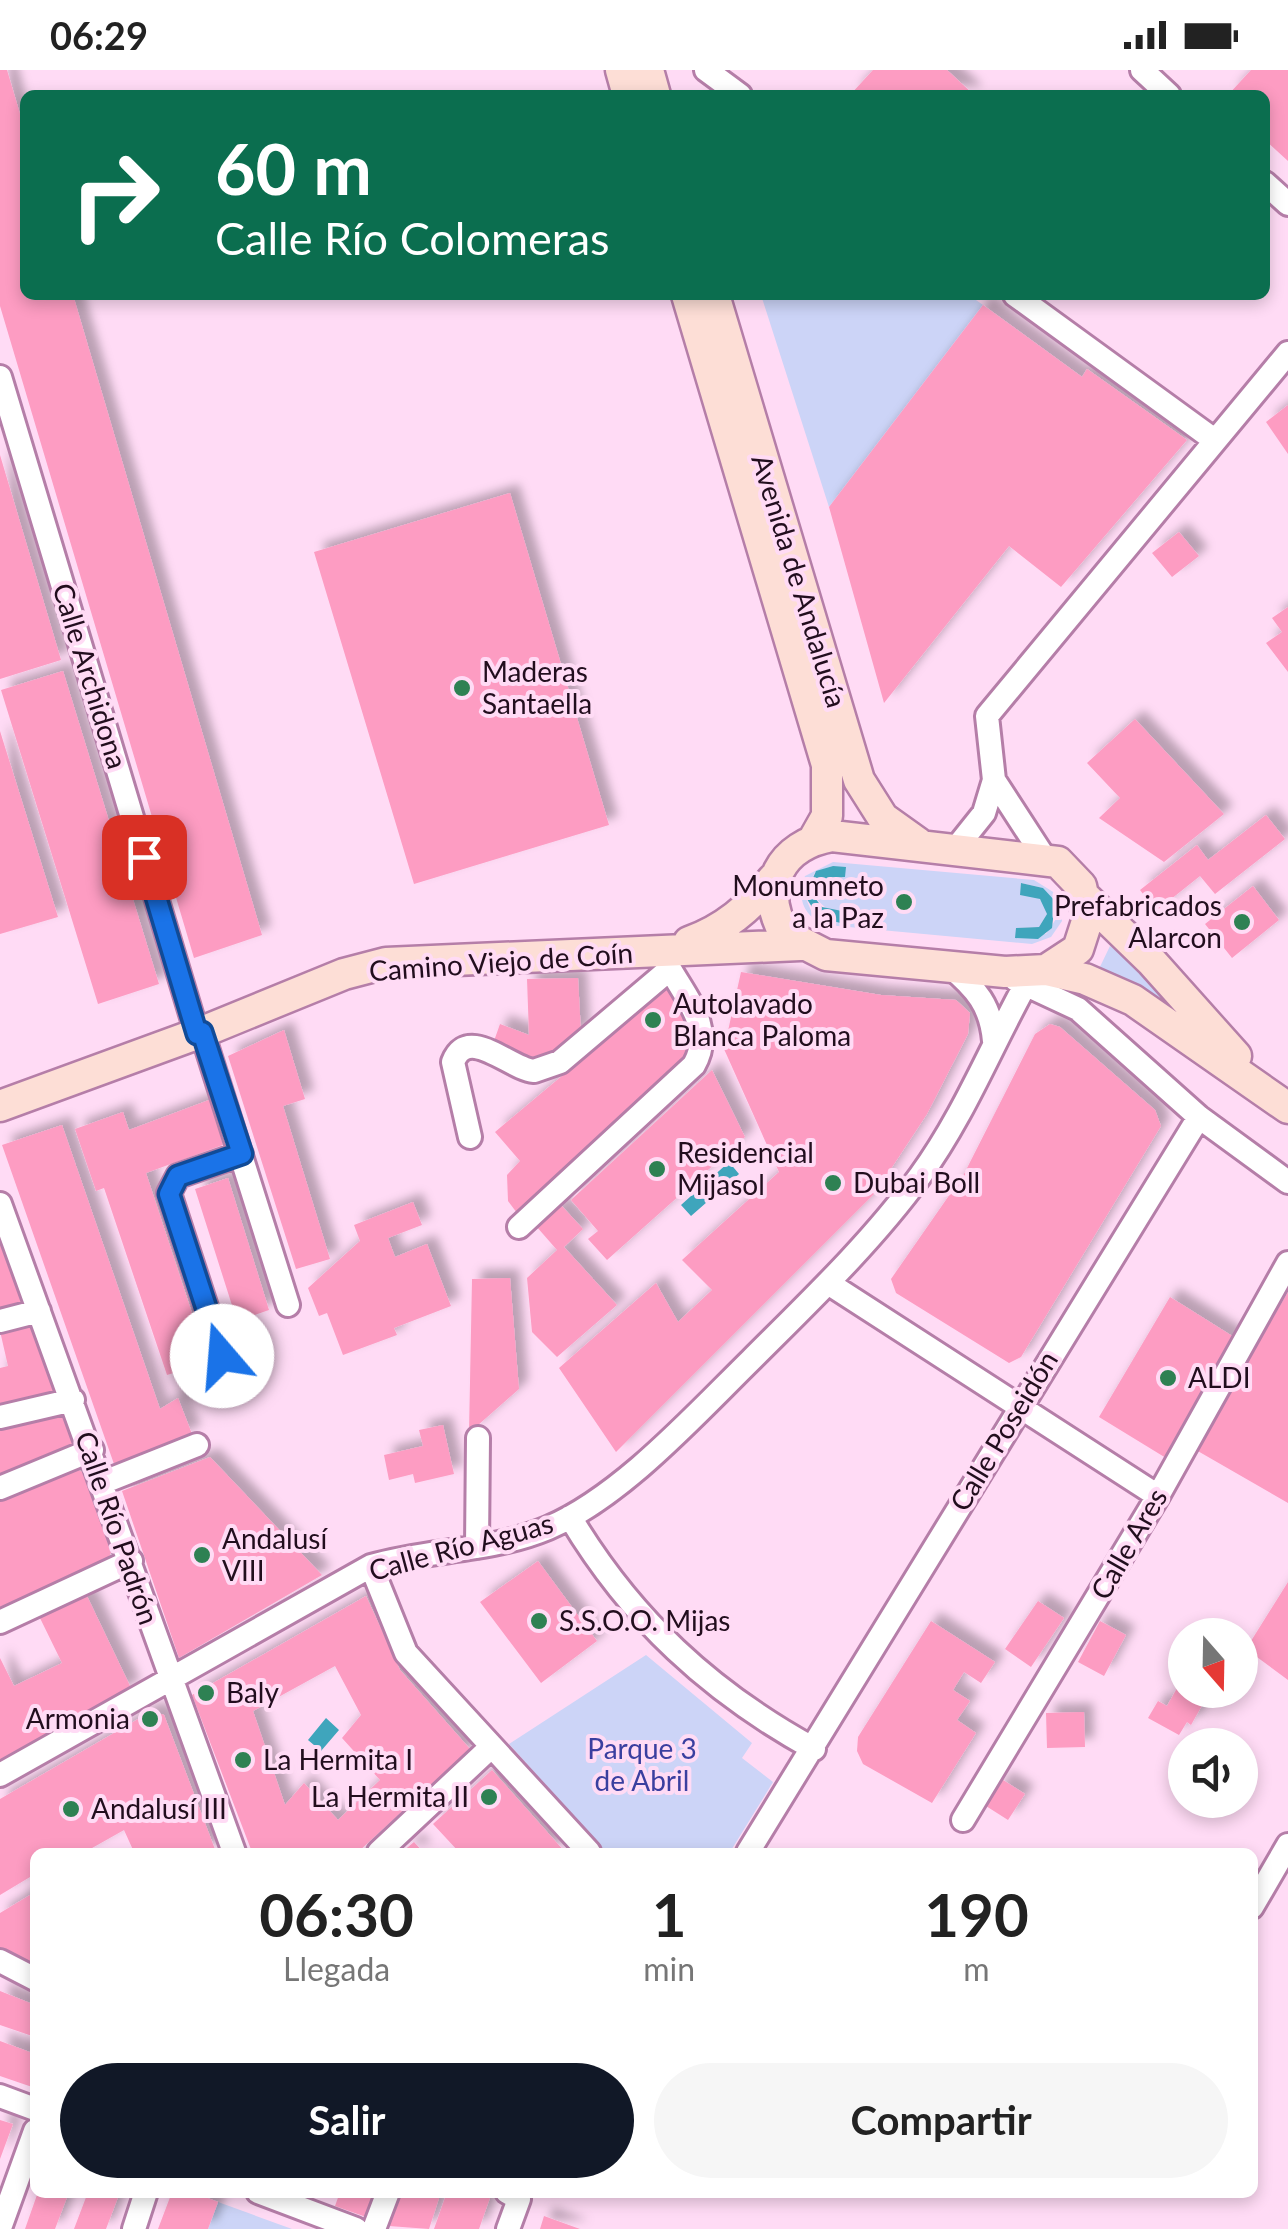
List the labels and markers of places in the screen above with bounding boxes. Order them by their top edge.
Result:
place label: Maderas Santaella [482,654,592,720]
marker: Maderas Santaella [451,677,473,699]
pin [102,815,187,900]
place label: Monumneto a la Paz [732,868,884,934]
place label: Prefabricados Alarcon [1054,888,1222,954]
marker: Monumneto a la Paz [893,891,915,913]
marker: Prefabricados Alarcon [1231,911,1253,933]
place label: Autolavado Blanca Paloma [673,986,851,1052]
marker: Autolavado Blanca Paloma [642,1009,664,1031]
place label: Residencial Mijasol [677,1135,814,1201]
marker: Residencial Mijasol [646,1158,668,1180]
place label: Dubai Boll [853,1165,980,1199]
marker: Dubai Boll [822,1172,844,1194]
place label: ALDI [1188,1360,1250,1394]
marker: ALDI [1157,1367,1179,1389]
place label: Andalusí VIII [222,1521,328,1587]
marker: Andalusí VIII [191,1544,213,1566]
place label: S.S.O.O. Mijas [559,1603,730,1637]
marker: S.S.O.O. Mijas [528,1610,550,1632]
place label: Baly [226,1675,279,1709]
marker: Baly [195,1682,217,1704]
place label: Armonia [26,1701,130,1735]
marker: Armonia [139,1708,161,1730]
place label: La Hermita I [263,1742,413,1776]
marker: La Hermita I [232,1749,254,1771]
place label: La Hermita II [311,1779,469,1813]
marker: La Hermita II [478,1786,500,1808]
place label: Andalusí III [91,1791,227,1825]
marker: Andalusí III [60,1798,82,1820]

